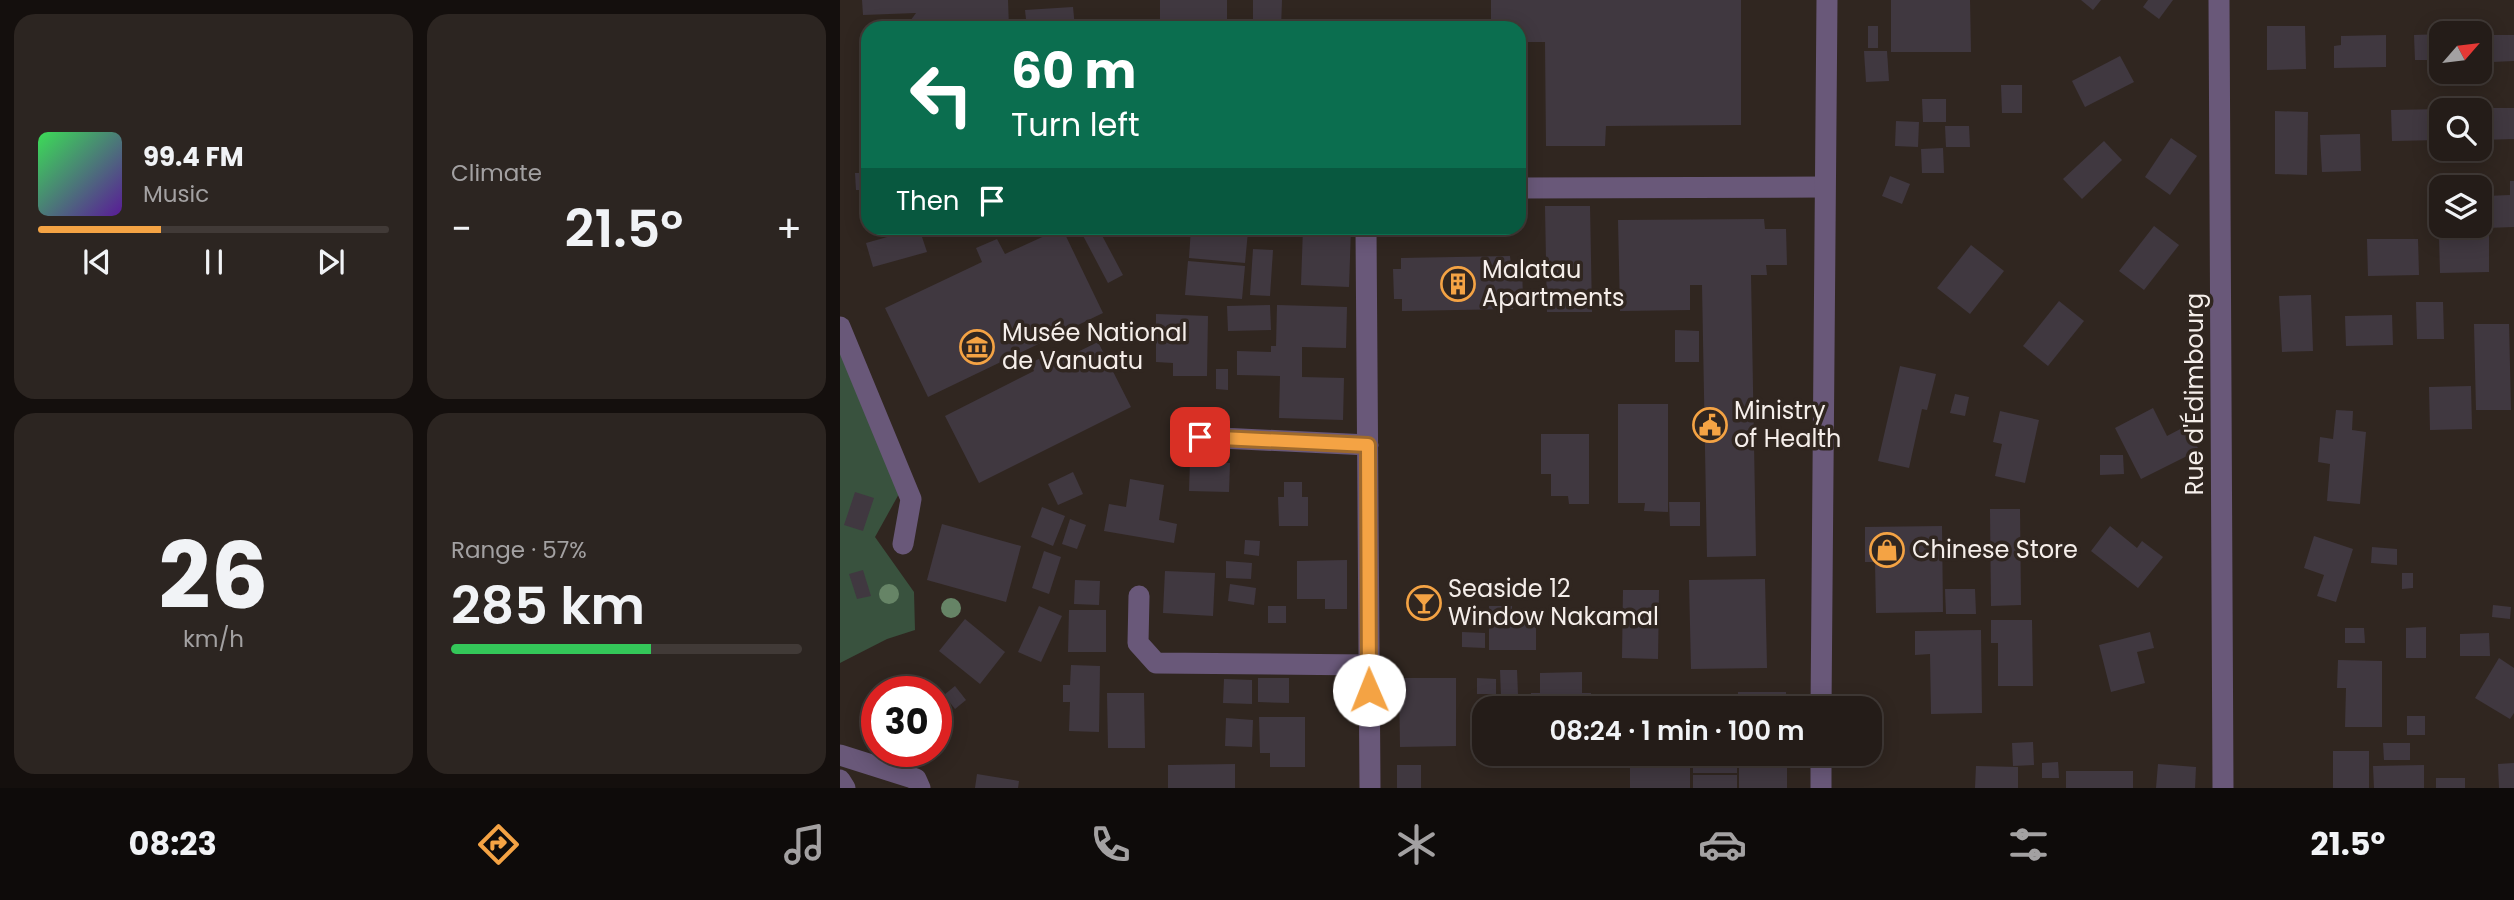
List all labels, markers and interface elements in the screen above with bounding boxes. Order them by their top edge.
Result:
north arrow [2429,21,2492,84]
map controls [2429,21,2492,238]
text: 60 m [1011,37,1136,105]
icon: left [896,49,987,140]
button: search [2429,98,2492,161]
text: Turn left [1011,102,1140,147]
text: 99.4 FM [143,139,244,175]
text: Climate [451,157,542,189]
button: layers [2429,175,2492,238]
text: Music [143,178,209,210]
icon: arrive [973,182,1011,220]
text: Then [896,183,959,219]
text: 21.5° [565,192,683,265]
text: − [451,202,472,255]
text: + [776,202,802,255]
icon: previous [78,243,116,281]
icon: pause [195,243,233,281]
icon: next [312,243,350,281]
place label: Malatau Apartments [1482,253,1625,314]
building icon: Malatau Apartments [1439,265,1477,303]
street label: Rue d'Édimbourg [2178,293,2211,495]
place label: Musée National de Vanuatu [1002,316,1187,377]
museum icon: Musée National de Vanuatu [958,328,996,366]
place label: Ministry of Health [1734,394,1841,455]
public building icon: Ministry of Health [1691,406,1729,444]
pin [1170,407,1230,467]
icon: arrive [1181,418,1219,456]
text: 26 [159,512,268,640]
shop icon: Chinese Store [1868,531,1906,569]
place label: Chinese Store [1912,533,2078,566]
text: Range · 57% [451,534,587,566]
text: 285 km [451,569,645,642]
place label: Seaside 12 Window Nakamal [1448,572,1659,633]
bar icon: Seaside 12 Window Nakamal [1405,584,1443,622]
text: km/h [183,623,244,655]
position arrow [1332,653,1406,727]
speed limit sign: 30 [861,676,952,767]
text: 08:24 · 1 min · 100 m [1550,713,1804,749]
icon: directions [474,820,523,869]
icon: music [780,820,829,869]
icon: phone [1086,820,1135,869]
icon: climate [1392,820,1441,869]
icon: car [1698,820,1747,869]
icon: filters [2004,820,2053,869]
text: 08:23 [129,821,217,866]
text: 21.5° [2310,821,2385,866]

